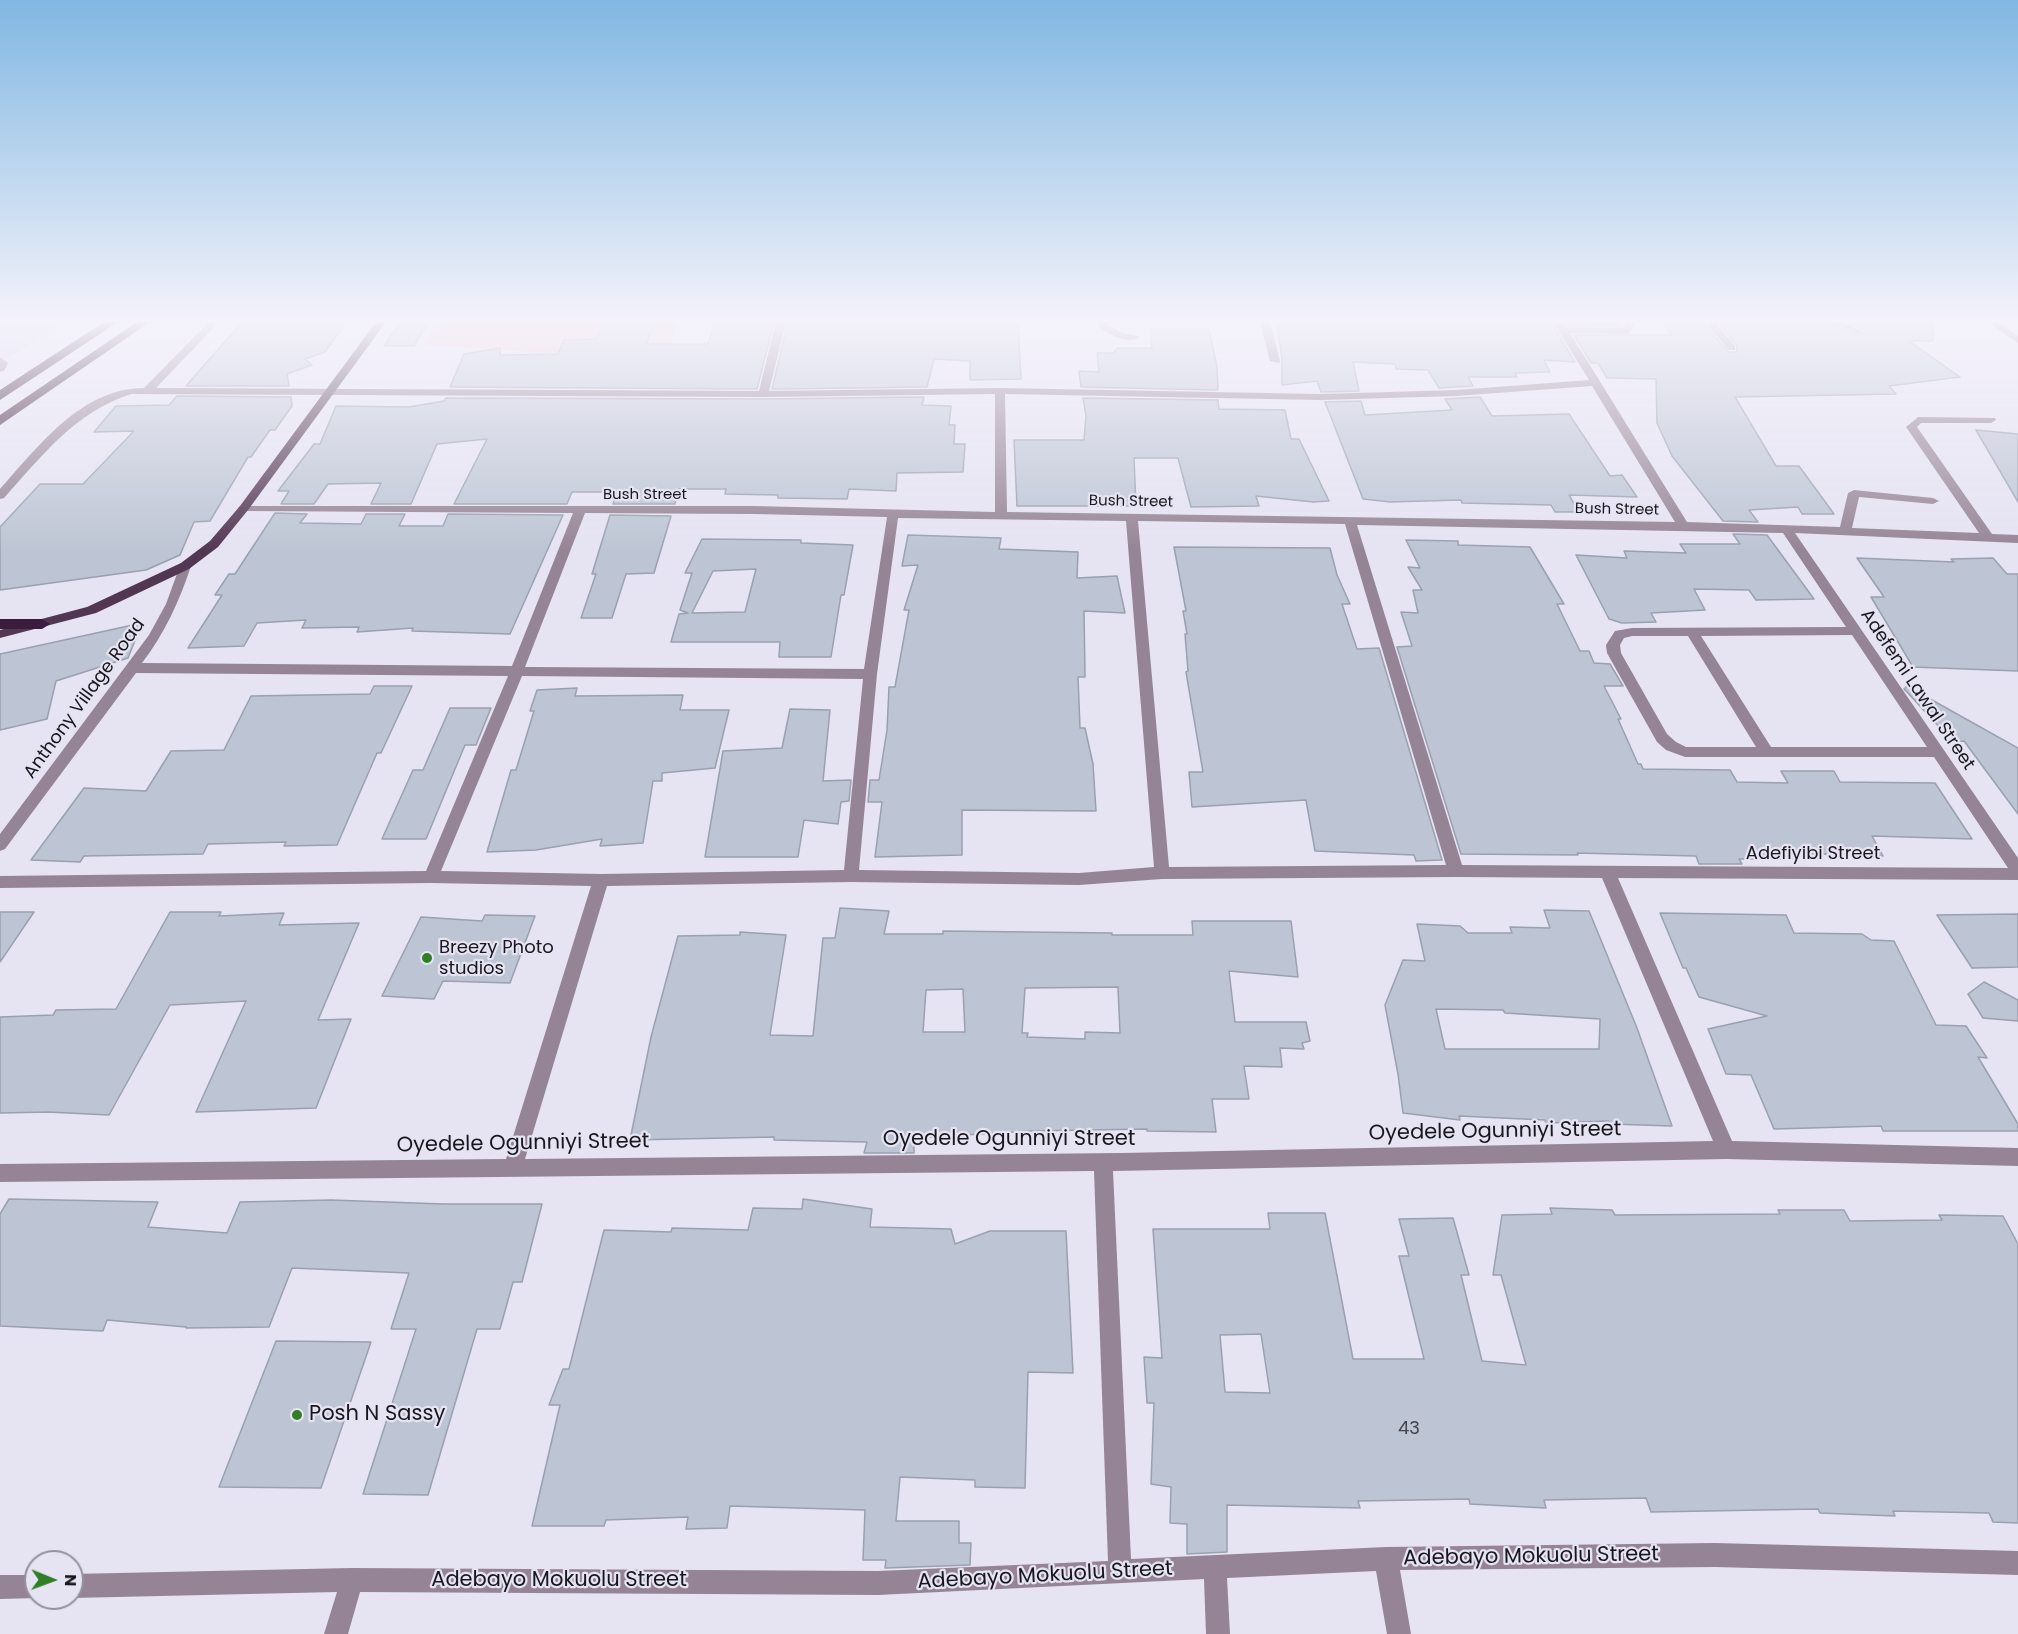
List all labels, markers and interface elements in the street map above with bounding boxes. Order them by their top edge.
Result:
street label: Bush Street [603,486,687,504]
street label: Bush Street [1089,492,1173,512]
street label: Bush Street [1575,500,1659,520]
street label: Adefemi Lawal Street [1855,606,1979,774]
street label: Anthony Village Road [20,615,150,783]
street label: Adefiyibi Street [1746,843,1880,865]
place label: Breezy Photo studios [439,937,554,980]
marker: Breezy Photo studios [420,951,434,965]
street label: Oyedele Ogunniyi Street [1368,1117,1622,1147]
street label: Oyedele Ogunniyi Street [883,1127,1135,1153]
street label: Oyedele Ogunniyi Street [396,1129,650,1159]
place label: Posh N Sassy [309,1402,445,1428]
marker: Posh N Sassy [290,1408,304,1422]
house number: 43 [1398,1418,1420,1440]
street label: Adebayo Mokuolu Street [1403,1542,1659,1572]
north arrow [24,1550,84,1610]
street label: Adebayo Mokuolu Street [917,1557,1173,1595]
street label: Adebayo Mokuolu Street [431,1568,687,1594]
text: N [59,1574,82,1587]

